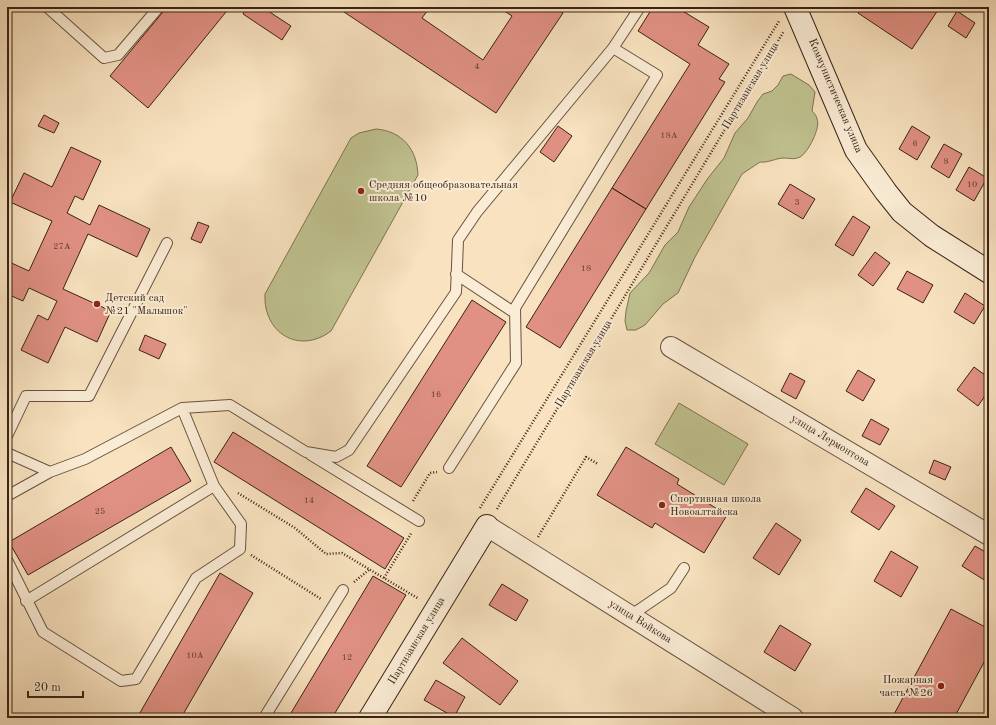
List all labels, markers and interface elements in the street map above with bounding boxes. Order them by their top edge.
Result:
street label: Коммунистическая улица [806,37,864,155]
street label: Партизанская улица [721,40,782,132]
house number: 4 [474,62,480,71]
house number: 18А [660,131,678,140]
house number: 6 [912,139,918,148]
house number: 8 [943,157,949,166]
place label: Средняя общеобразовательная школа №10 [369,180,518,204]
house number: 10 [967,180,977,189]
marker: Средняя общеобразовательная школа №10 [356,186,366,196]
house number: 3 [794,198,800,207]
house number: 27А [53,242,71,251]
house number: 18 [581,264,591,273]
place label: Детский сад №21 "Малышок" [105,293,188,317]
marker: Детский сад №21 "Малышок" [92,299,102,309]
street label: Партизанская улица [554,318,615,410]
house number: 16 [431,390,441,399]
street label: улица Лермонтова [789,413,872,469]
place label: Спортивная школа Новоалтайска [670,494,762,518]
house number: 14 [304,496,314,505]
marker: Спортивная школа Новоалтайска [657,500,667,510]
house number: 25 [95,507,105,516]
street label: Партизанская улица [387,595,448,687]
street label: улица Войкова [607,598,674,646]
house number: 10А [186,651,204,660]
house number: 12 [342,653,352,662]
scale bar [28,673,83,699]
place label: Пожарная часть №26 [879,675,933,699]
marker: Пожарная часть №26 [936,681,946,691]
text: 20 m [34,682,61,694]

